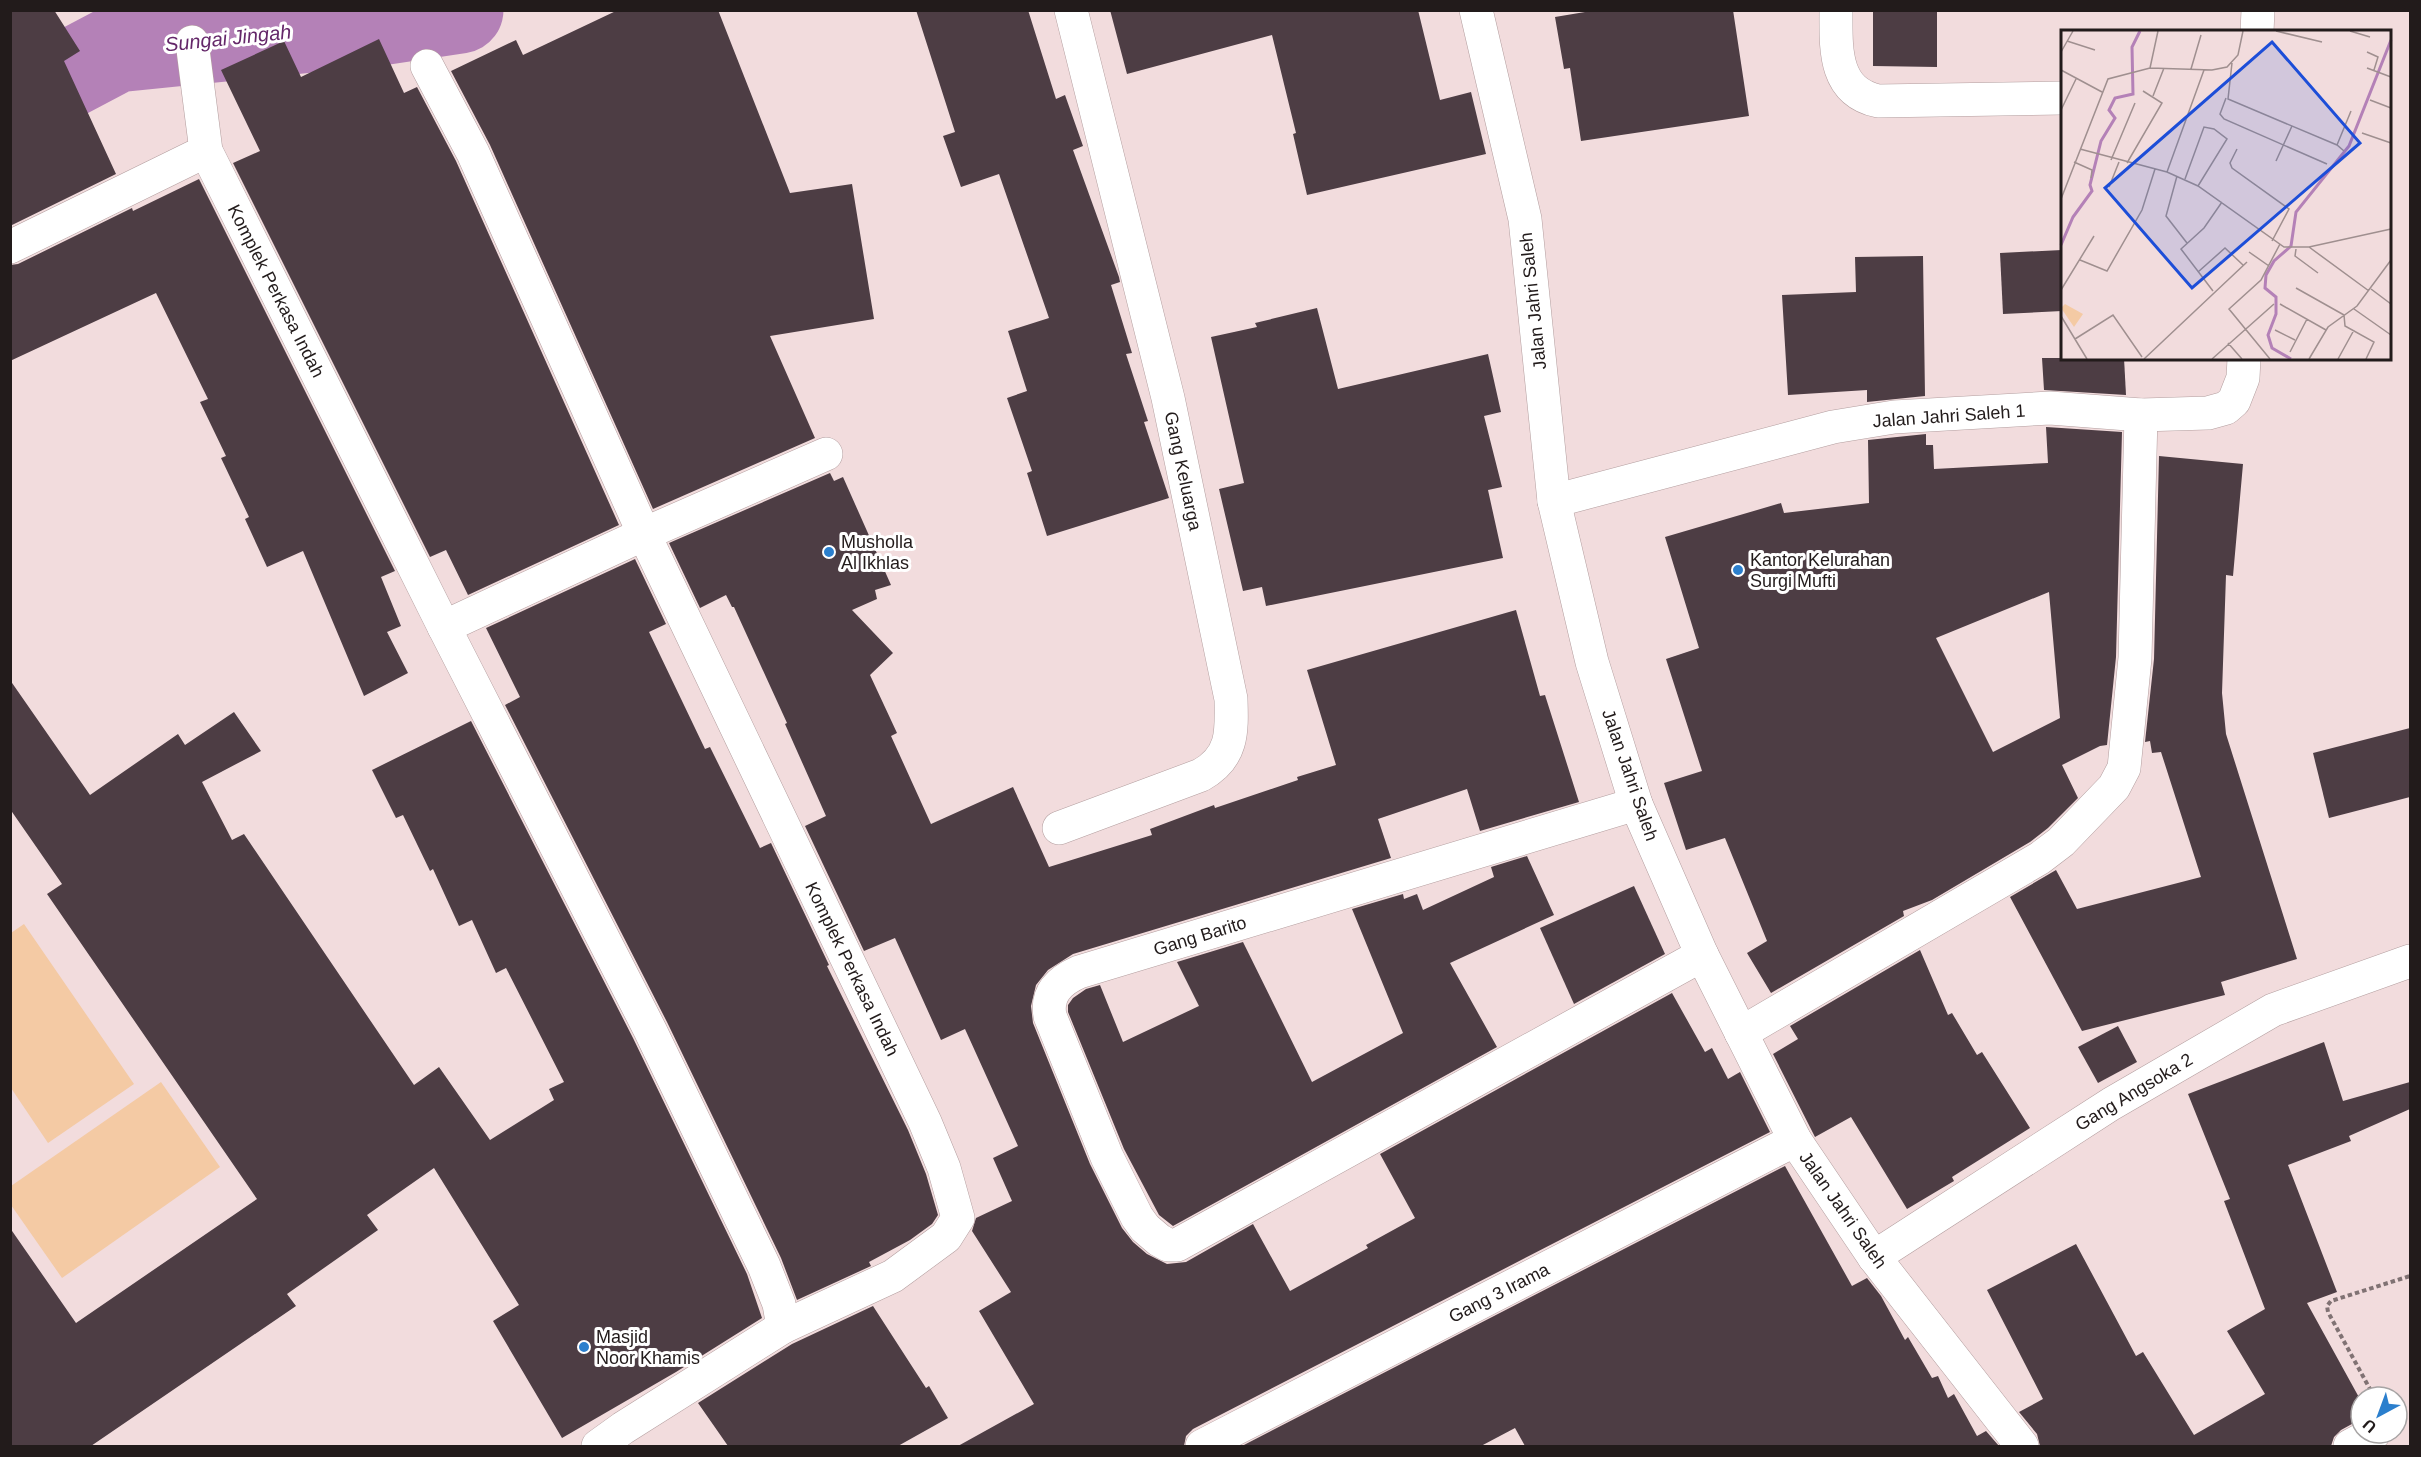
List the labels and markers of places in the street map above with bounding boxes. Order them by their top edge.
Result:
place label: Musholla Al Ikhlas [841,532,914,573]
marker: Musholla Al Ikhlas [822,545,836,559]
place label: Kantor Kelurahan Surgi Mufti [1750,550,1890,591]
marker: Kantor Kelurahan Surgi Mufti [1731,563,1745,577]
place label: Masjid Noor Khamis [596,1327,700,1368]
marker: Masjid Noor Khamis [577,1340,591,1354]

